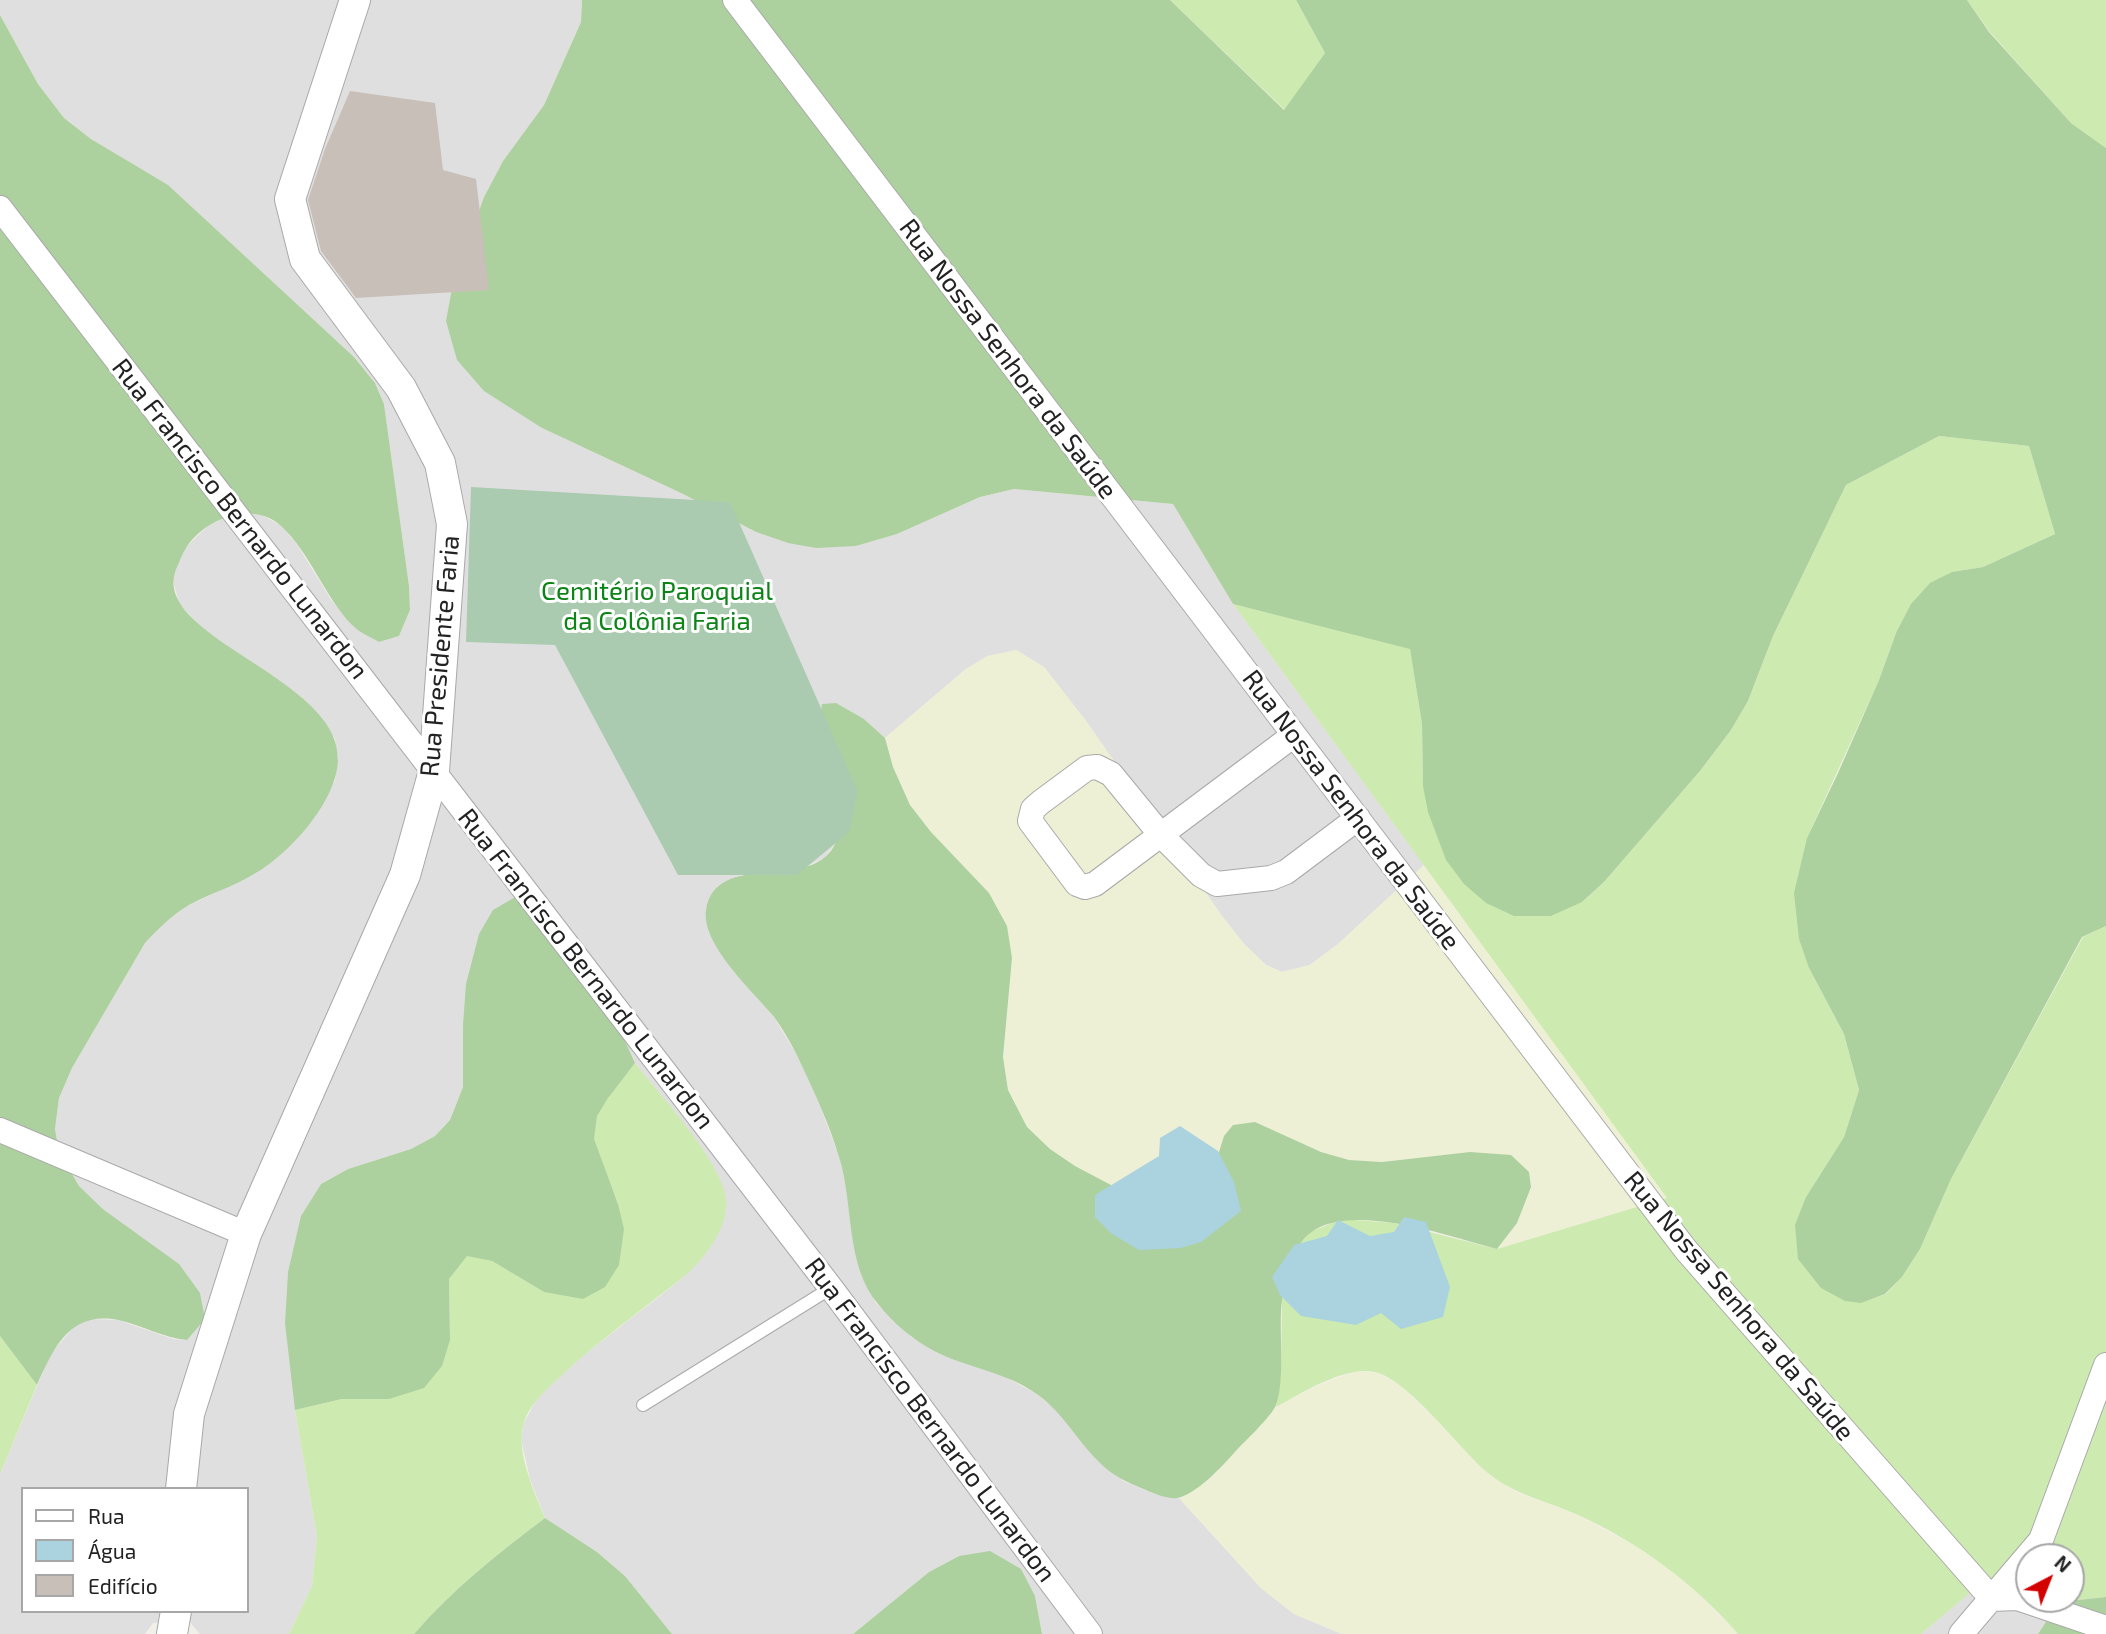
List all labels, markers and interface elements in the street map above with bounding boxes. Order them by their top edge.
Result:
street label: Rua Nossa Senhora da Saúde [893,213,1123,505]
street label: Rua Francisco Bernardo Lunardon [105,353,375,685]
street label: Rua Presidente Faria [414,534,466,778]
park label: Cemitério Paroquial da Colônia Faria [541,575,773,636]
street label: Rua Nossa Senhora da Saúde [1236,664,1466,956]
street label: Rua Francisco Bernardo Lunardon [451,803,721,1135]
street label: Rua Nossa Senhora da Saúde [1617,1165,1861,1447]
street label: Rua Francisco Bernardo Lunardon [798,1252,1062,1588]
legend [21,1487,248,1613]
text: Rua [88,1503,124,1528]
text: Água [88,1538,136,1563]
north arrow [2015,1543,2085,1613]
text: N [2050,1550,2076,1577]
text: Edifício [88,1573,158,1598]

